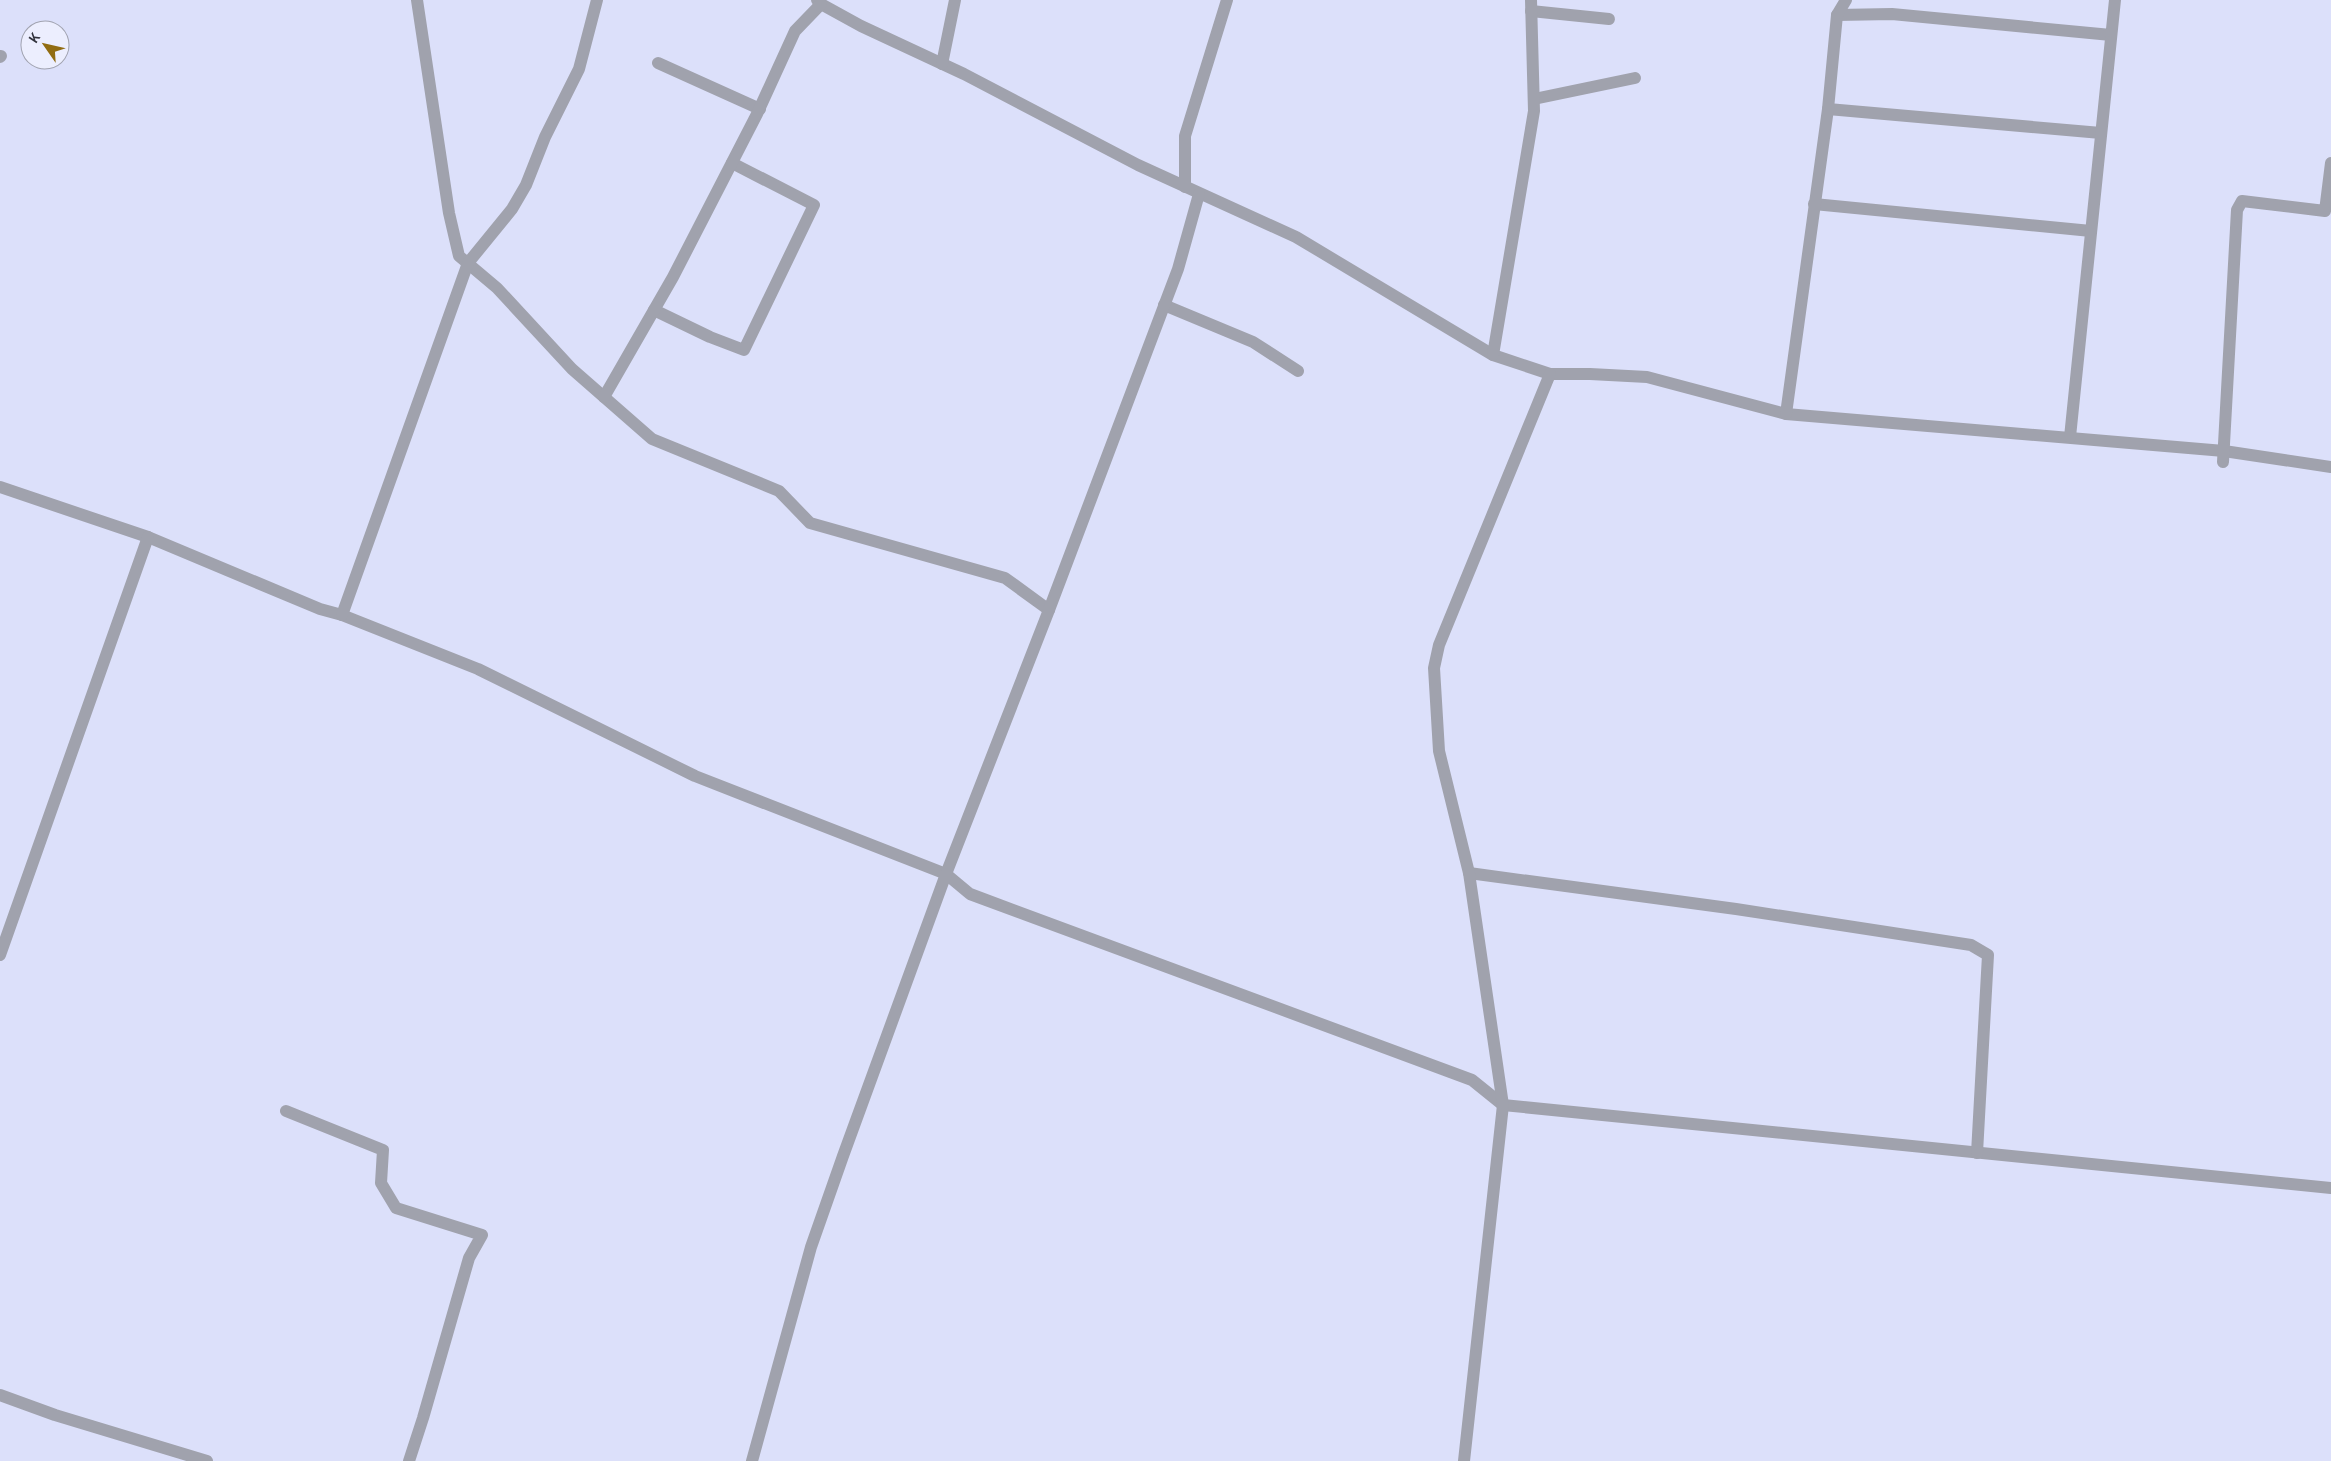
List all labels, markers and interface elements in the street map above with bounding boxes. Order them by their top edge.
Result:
north arrow [20,20,70,70]
text: K [24,29,44,46]

